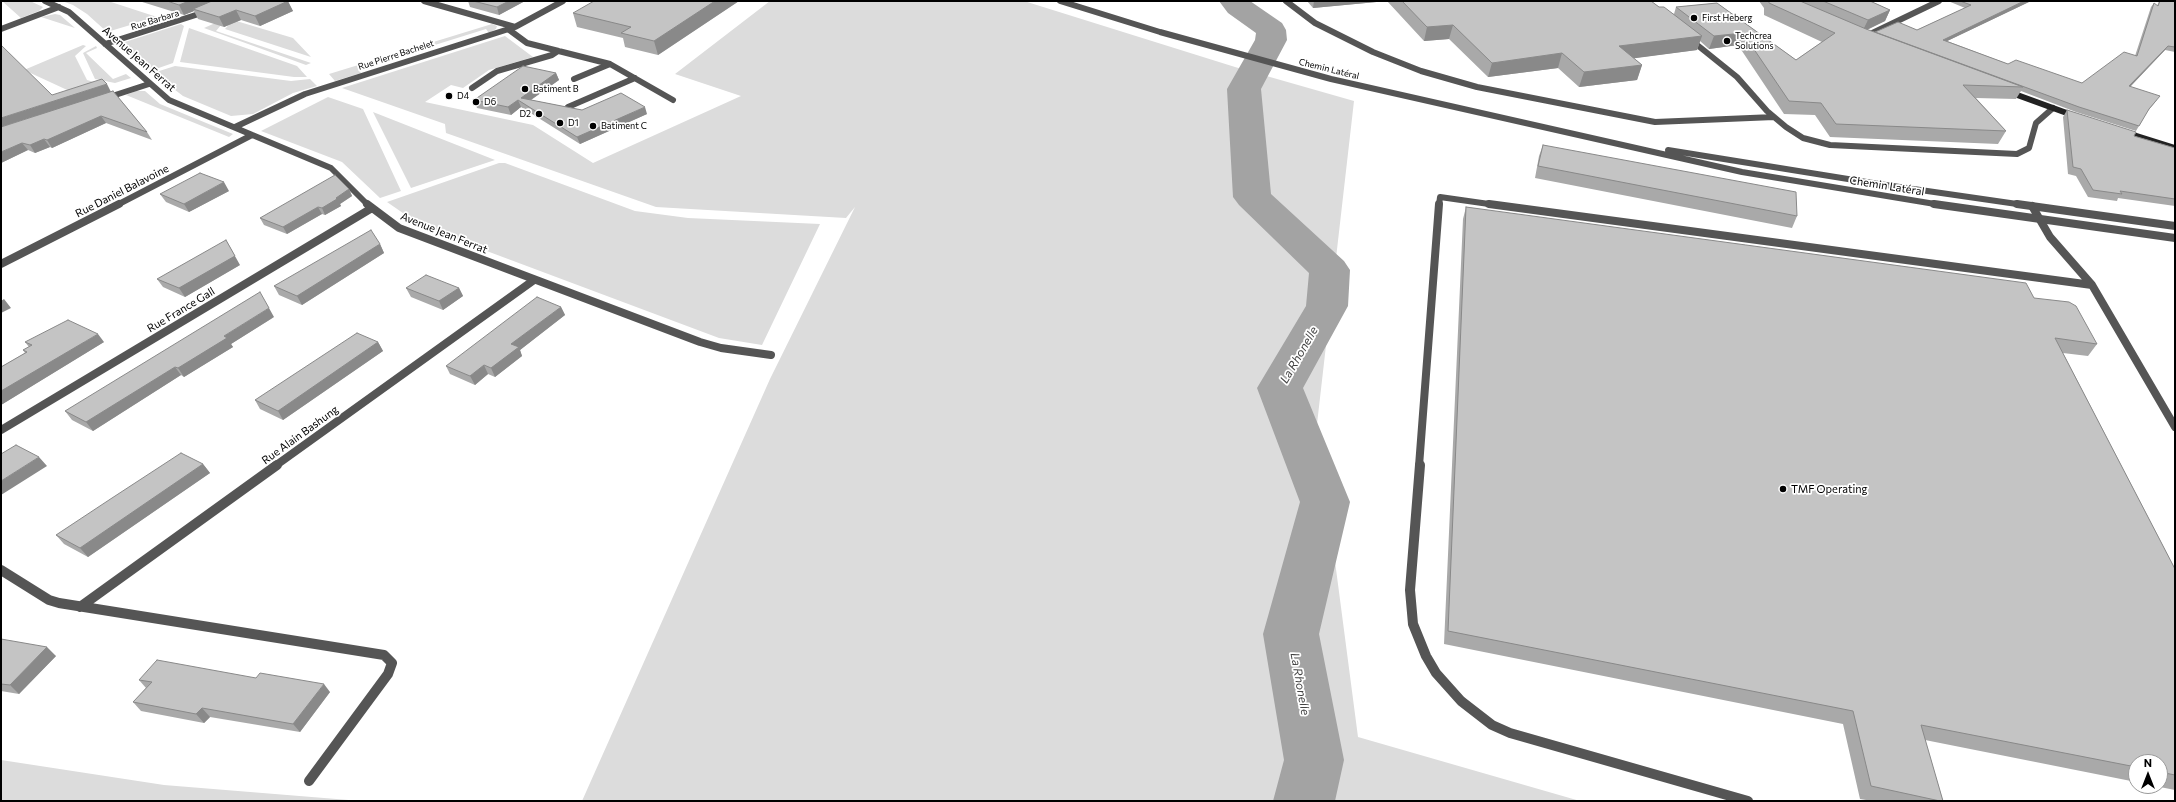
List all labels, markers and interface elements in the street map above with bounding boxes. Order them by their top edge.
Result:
street label: Rue Barbara [130,8,180,32]
marker: First Heberg [1689,13,1699,23]
place label: First Heberg [1702,13,1752,23]
street label: Avenue Jean Ferrat [100,24,178,94]
place label: Techcrea Solutions [1735,31,1774,52]
marker: Techcrea Solutions [1722,36,1732,46]
street label: Rue Pierre Bachelet [357,38,435,72]
street label: Chemin Latéral [1298,56,1360,82]
marker: Batiment B [520,84,530,94]
place label: Batiment B [533,84,578,94]
marker: D4 [444,91,454,101]
place label: D4 [457,91,469,101]
marker: D6 [471,97,481,107]
place label: D6 [484,97,496,107]
place label: D2 [519,109,531,119]
marker: D2 [534,109,544,119]
marker: D1 [555,118,565,128]
place label: D1 [568,118,578,128]
marker: Batiment C [588,121,598,131]
place label: Batiment C [601,121,647,131]
street label: Rue Daniel Balavoine [73,162,171,220]
street label: Chemin Latéral [1849,174,1925,198]
street label: Avenue Jean Ferrat [399,210,489,256]
street label: Rue France Gall [145,285,217,335]
water label: La Rhonelle [1277,324,1321,386]
street label: Rue Alain Bashung [259,403,341,467]
place label: TMF Operating [1791,482,1868,496]
marker: TMF Operating [1778,484,1788,494]
water label: La Rhonelle [1287,652,1313,716]
north arrow [2128,754,2168,794]
text: N [2144,756,2152,769]

